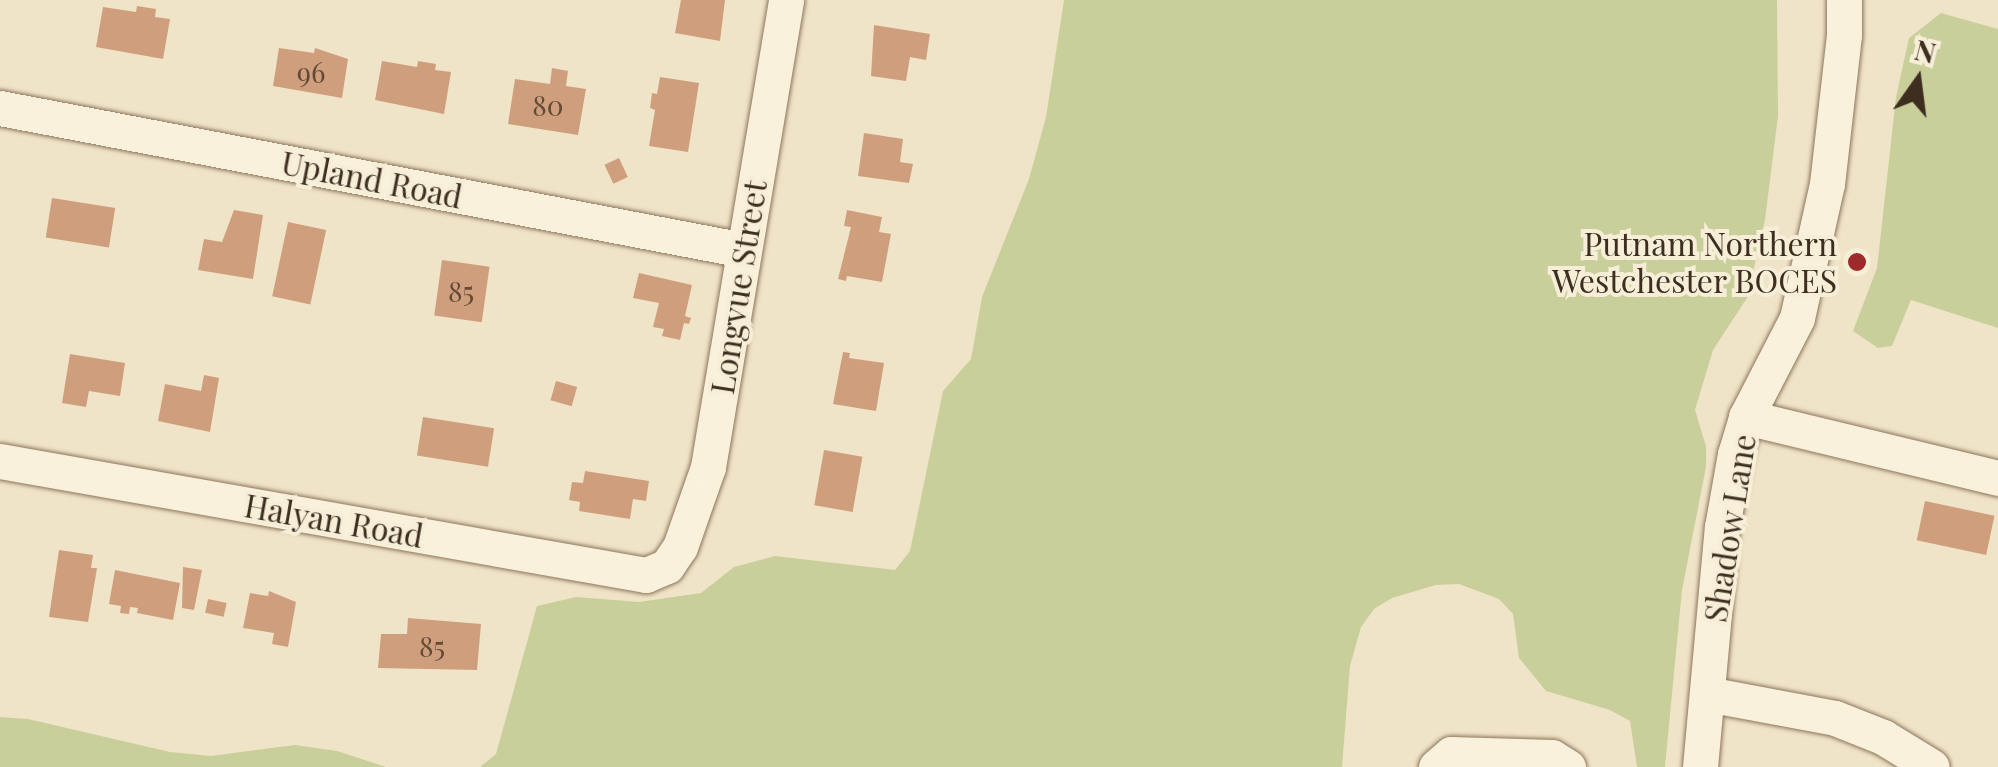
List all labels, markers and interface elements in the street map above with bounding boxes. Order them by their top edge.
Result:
north arrow [1868,30,1968,130]
text: N [1911,30,1940,71]
house number: 96 [297,55,325,89]
house number: 80 [532,88,564,122]
street label: Upland Road [278,143,466,215]
street label: Longvue Street [702,177,774,397]
place label: Putnam Northern Westchester BOCES [1551,225,1837,300]
marker: Putnam Northern Westchester BOCES [1846,251,1868,273]
house number: 85 [448,274,474,308]
street label: Shadow Lane [1695,431,1763,625]
street label: Halyan Road [242,485,426,555]
house number: 85 [419,629,445,663]

